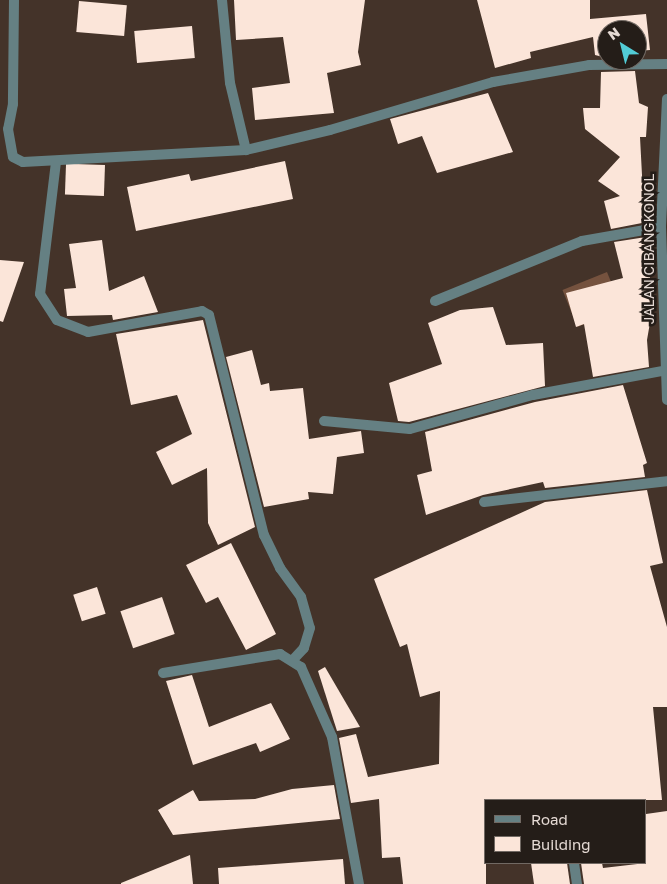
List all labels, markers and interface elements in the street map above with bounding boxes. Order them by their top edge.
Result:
north arrow [597,20,647,70]
text: N [604,23,623,43]
street label: JALAN CIBANGKONOL [641,174,657,324]
legend [484,799,647,864]
text: Road [531,810,568,828]
text: Building [531,835,591,853]

